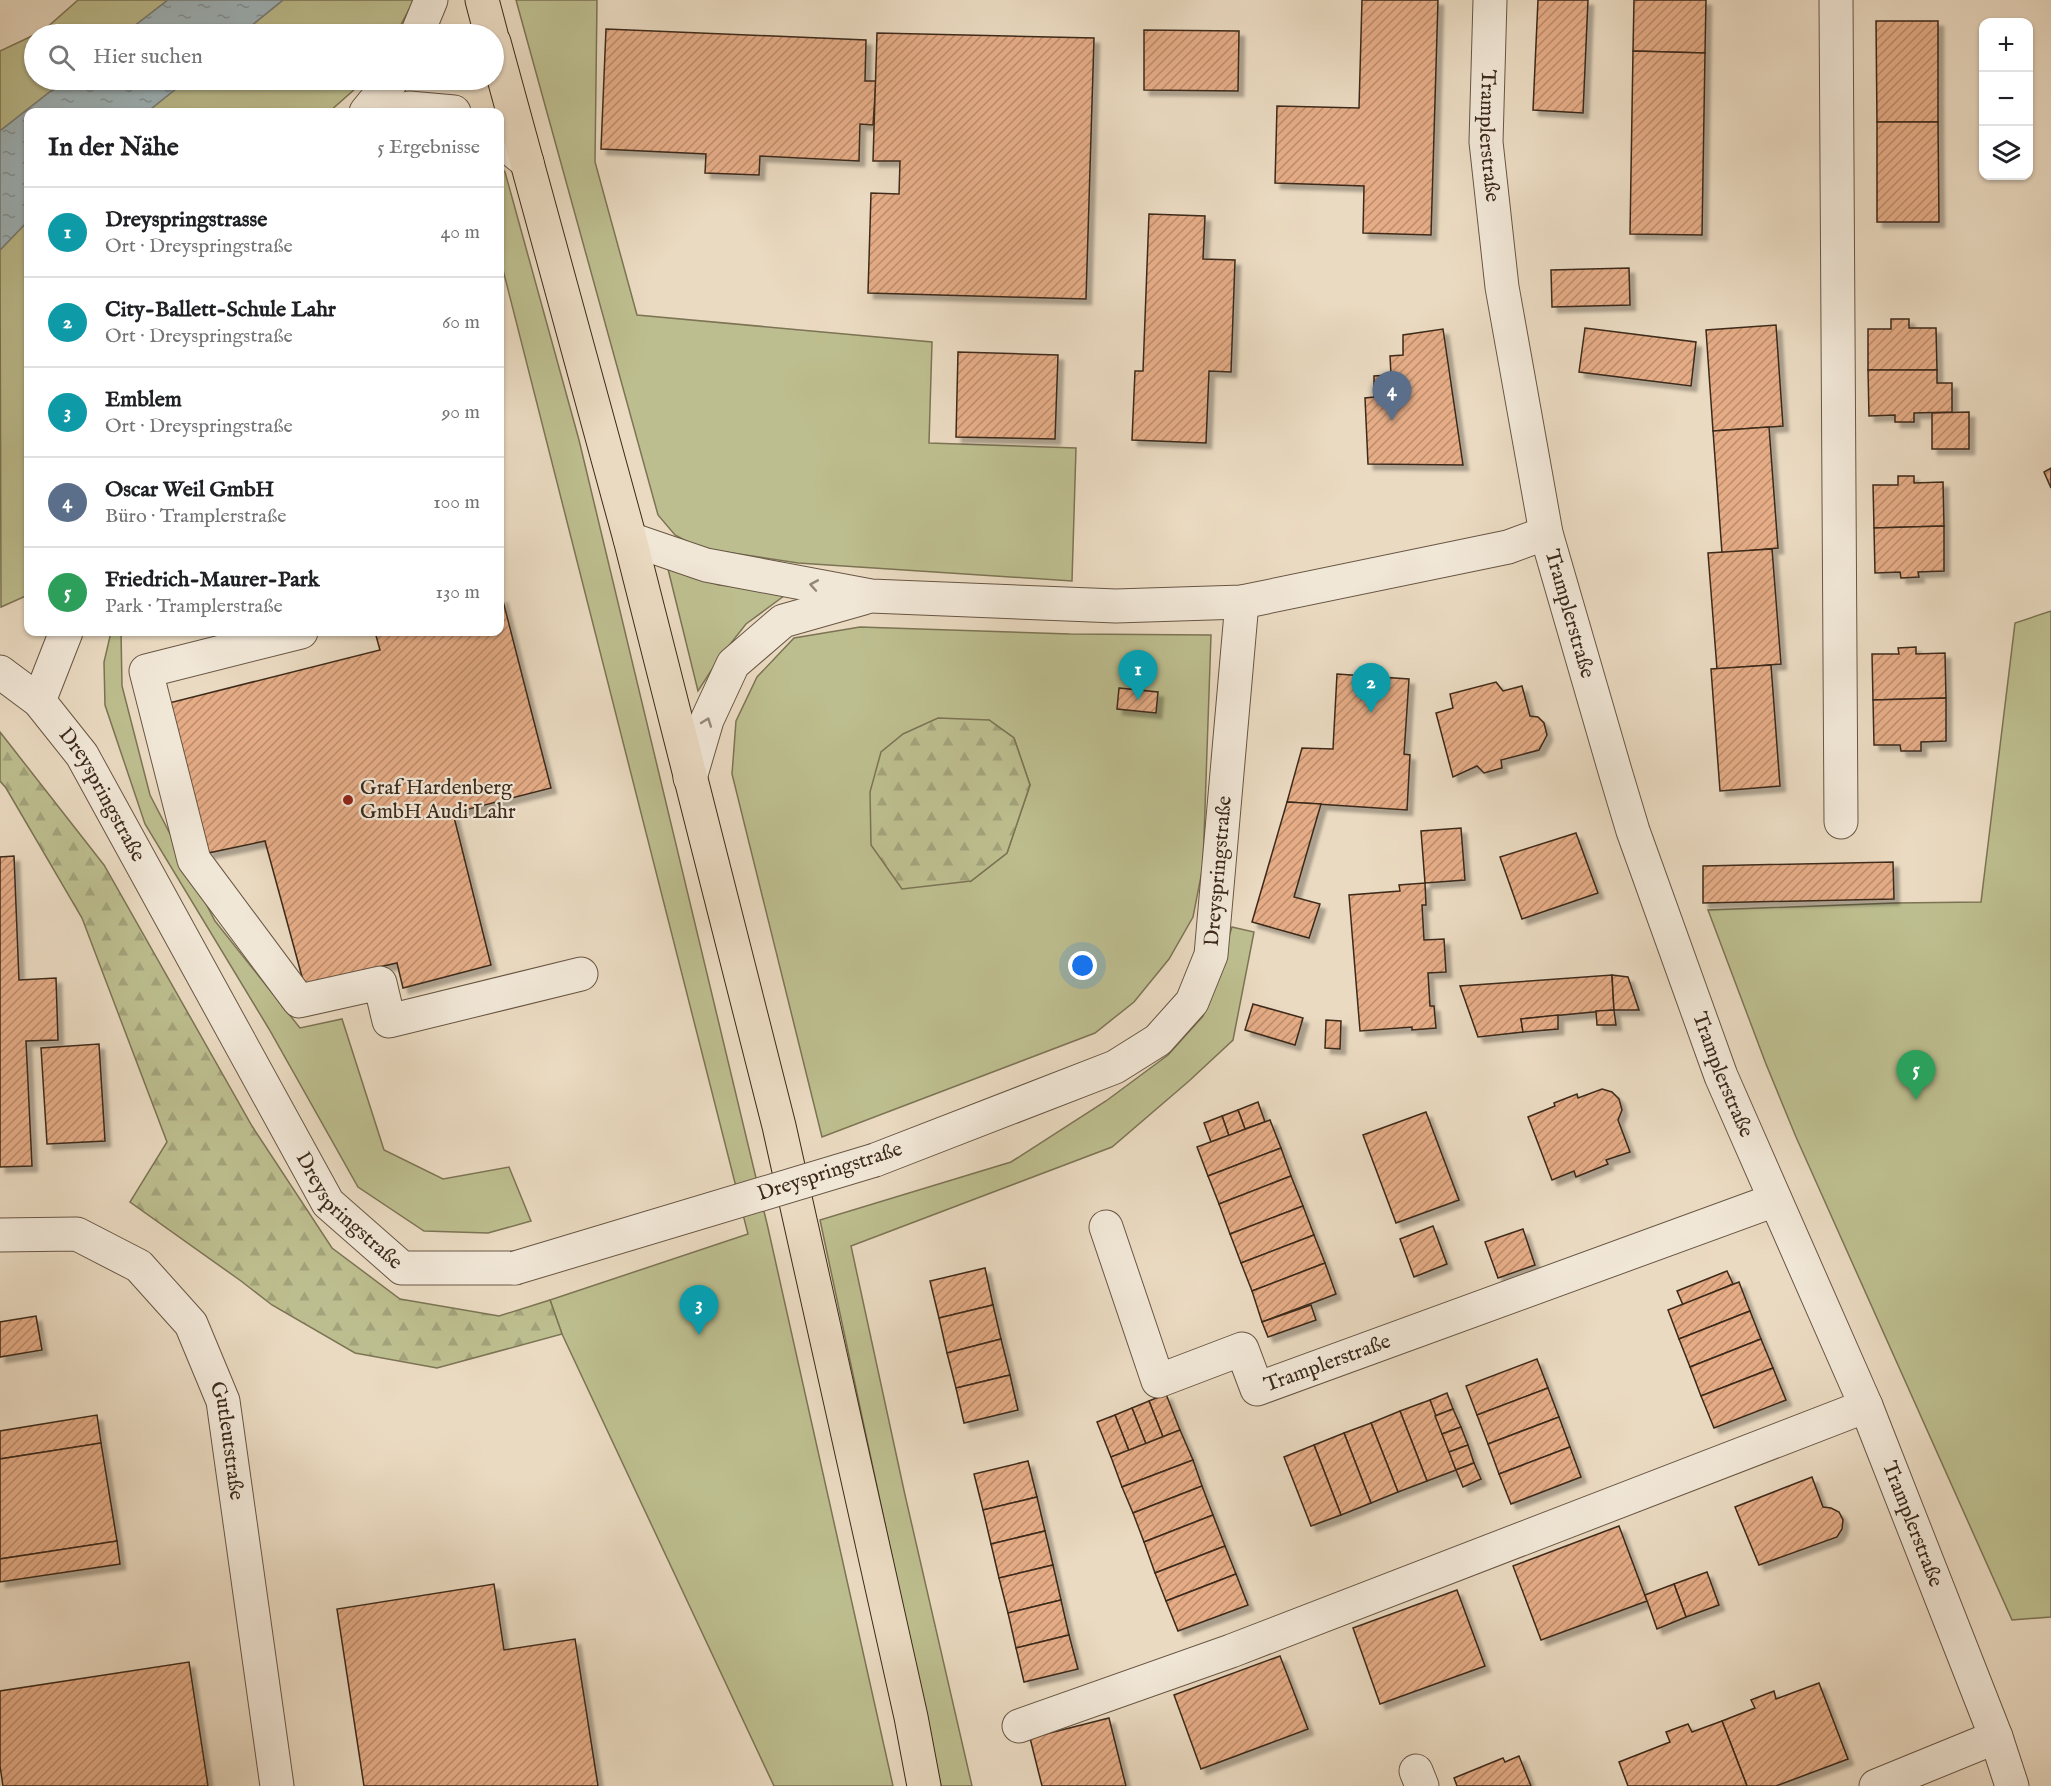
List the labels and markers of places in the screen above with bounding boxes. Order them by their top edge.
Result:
pin: 4 [1372,372,1412,421]
pin: 1 [1118,650,1158,700]
pin: 2 [1352,664,1390,713]
place label: Graf Hardenberg GmbH Audi Lahr [360,775,516,826]
marker: Graf Hardenberg GmbH Audi Lahr [341,793,355,807]
pin: 5 [1896,1050,1936,1100]
pin: 3 [680,1286,718,1335]

